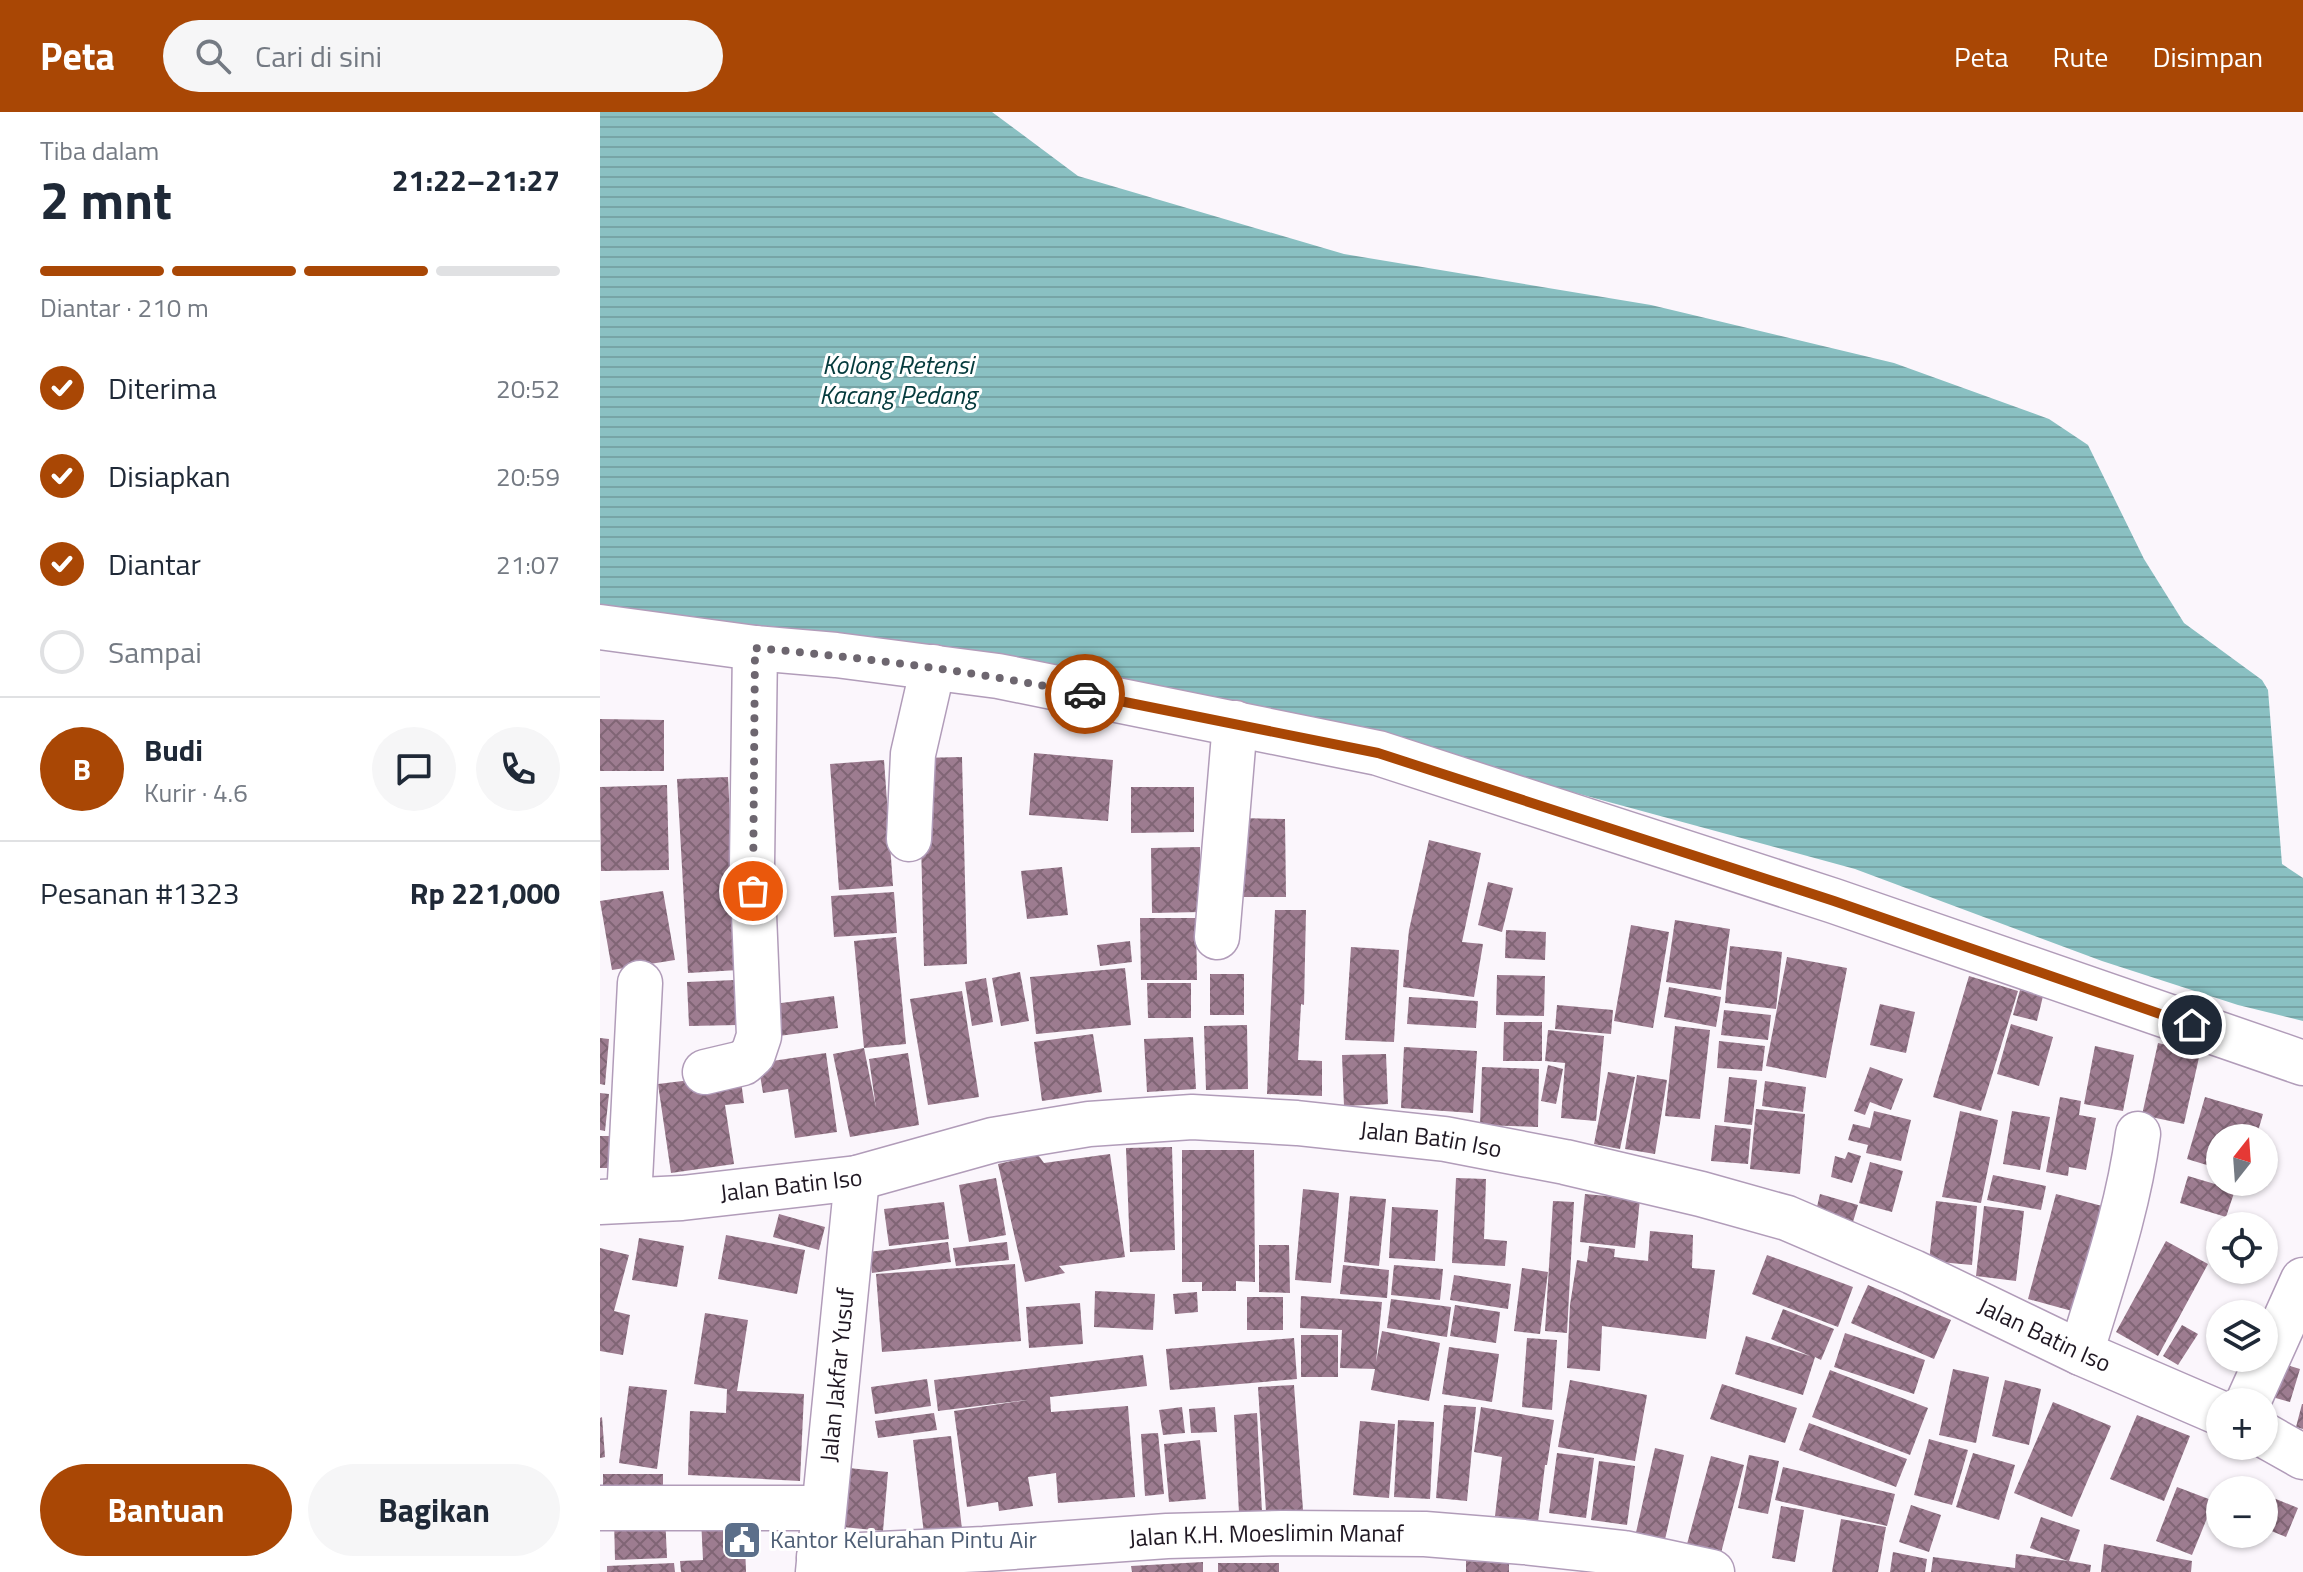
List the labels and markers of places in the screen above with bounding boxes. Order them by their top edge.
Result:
pin [719,857,787,925]
pin [2158,991,2226,1059]
public building icon: Kantor Kelurahan Pintu Air [721,1519,763,1561]
place label: Kantor Kelurahan Pintu Air [770,1521,1037,1557]

